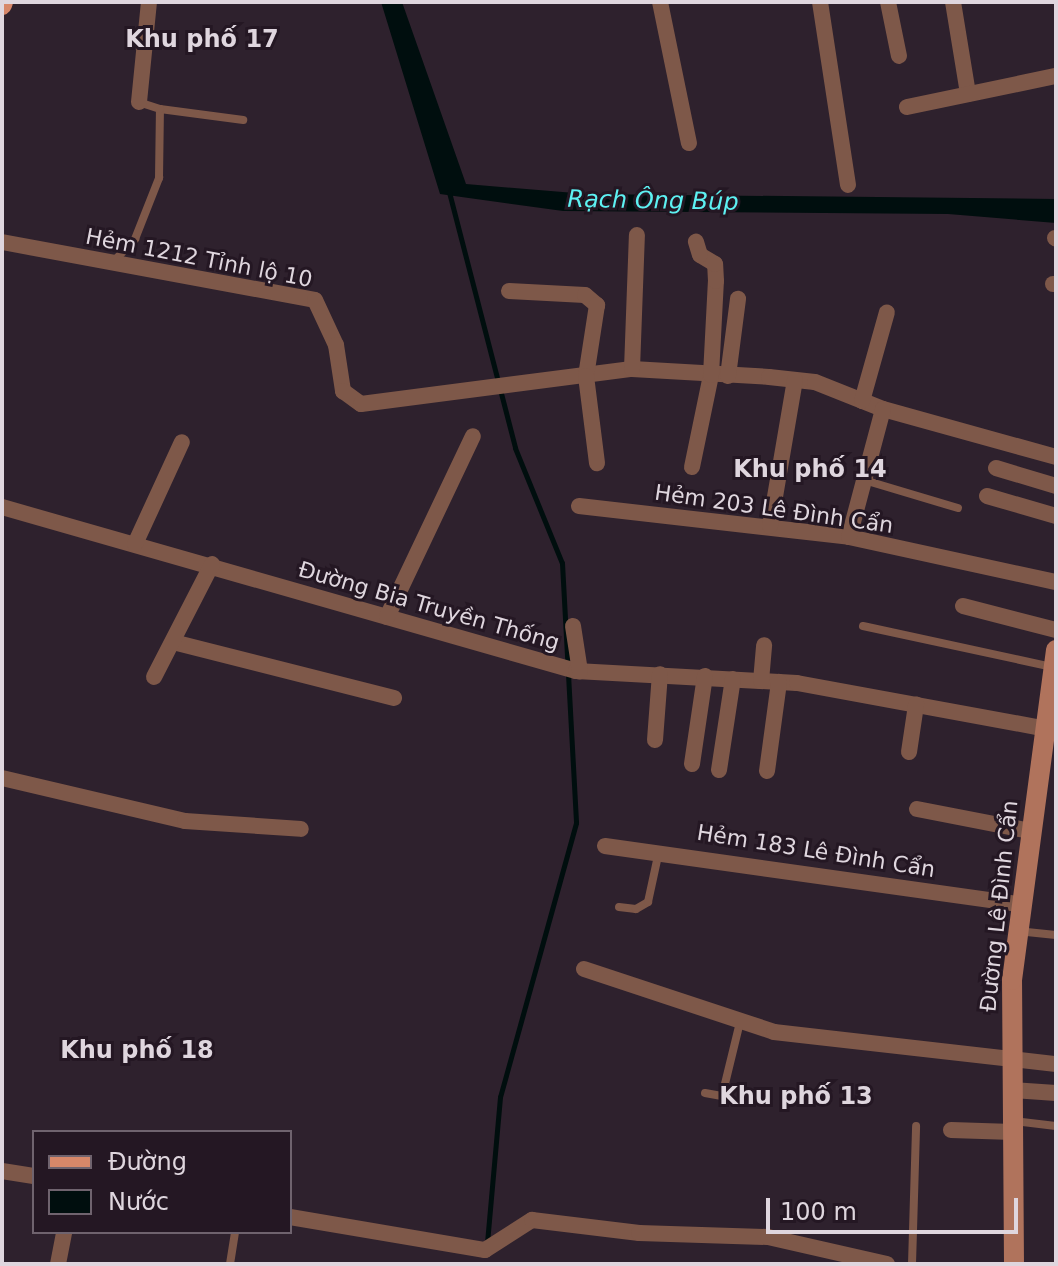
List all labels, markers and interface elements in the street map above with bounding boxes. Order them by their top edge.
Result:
district label: Khu phố 17 [125,26,279,54]
water label: Rạch Ông Búp [567,185,739,217]
street label: Hẻm 1212 Tỉnh lộ 10 [83,223,315,293]
district label: Khu phố 14 [733,456,887,484]
street label: Hẻm 203 Lê Đình Cẩn [653,479,895,539]
street label: Đường Bia Truyền Thống [295,556,563,656]
street label: Đường Lê Đình Cẩn [975,799,1023,1013]
street label: Hẻm 183 Lê Đình Cẩn [695,819,937,883]
district label: Khu phố 18 [60,1037,214,1065]
district label: Khu phố 13 [719,1083,873,1111]
legend [32,1130,292,1234]
text: Đường [108,1148,187,1176]
scale bar [770,1182,1022,1232]
text: Nước [108,1188,169,1216]
text: 100 m [780,1198,857,1226]

